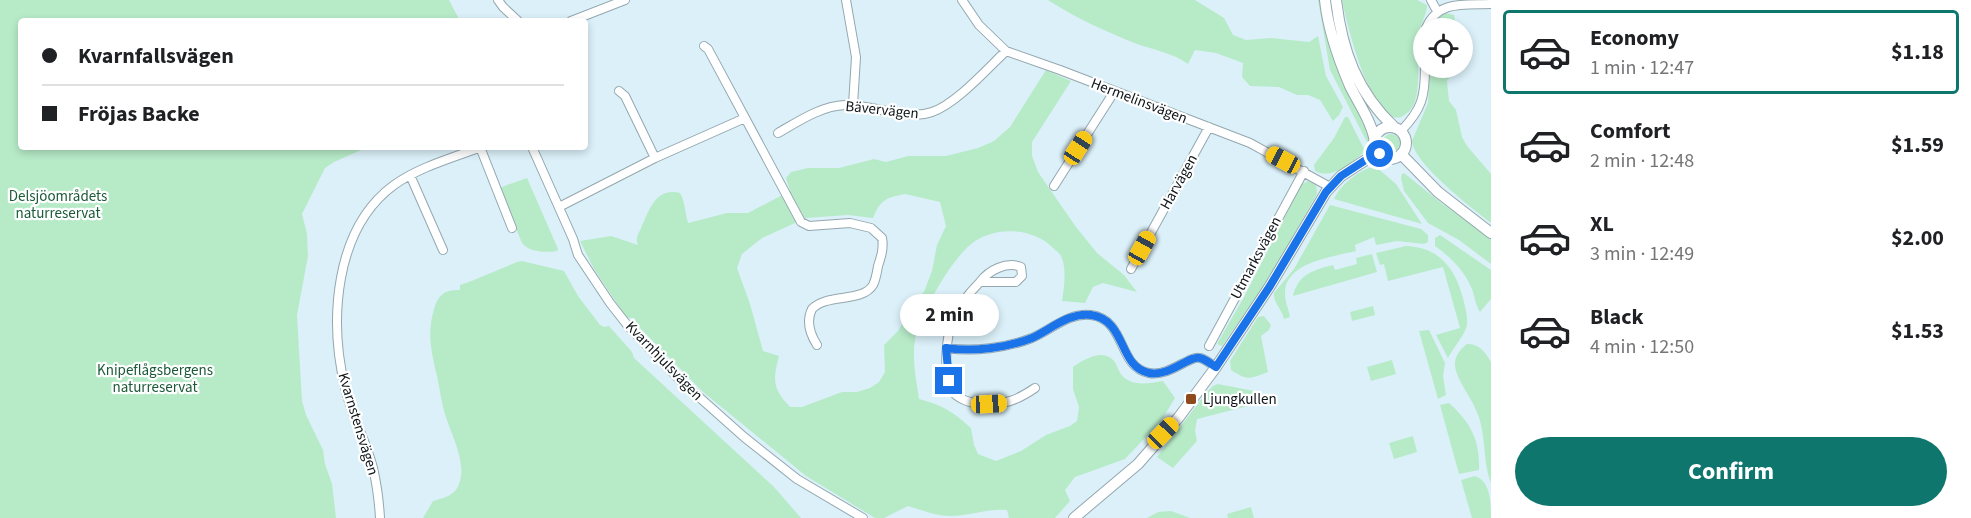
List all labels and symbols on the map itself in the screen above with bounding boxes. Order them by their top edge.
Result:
street label: Hermelinsvägen [1088,73,1190,129]
street label: Bävervägen [844,96,920,124]
car [1061,128,1095,168]
route start [1366,140,1393,167]
car [1263,144,1303,176]
street label: Harvägen [1155,151,1203,213]
park label: Delsjöområdets naturreservat [9,186,107,224]
street label: Utmarksvägen [1225,213,1287,303]
car [1125,228,1159,268]
callout: 2 min [900,294,998,336]
street label: Kvarnhjulsvägen [621,316,707,406]
park label: Knipeflågsbergens naturreservat [97,360,213,398]
route end [935,367,962,394]
street label: Kvarnstensvägen [332,370,384,478]
place label: Ljungkullen [1203,389,1277,410]
marker: Ljungkullen [1184,392,1198,406]
car [971,394,1007,414]
car [1144,414,1182,452]

